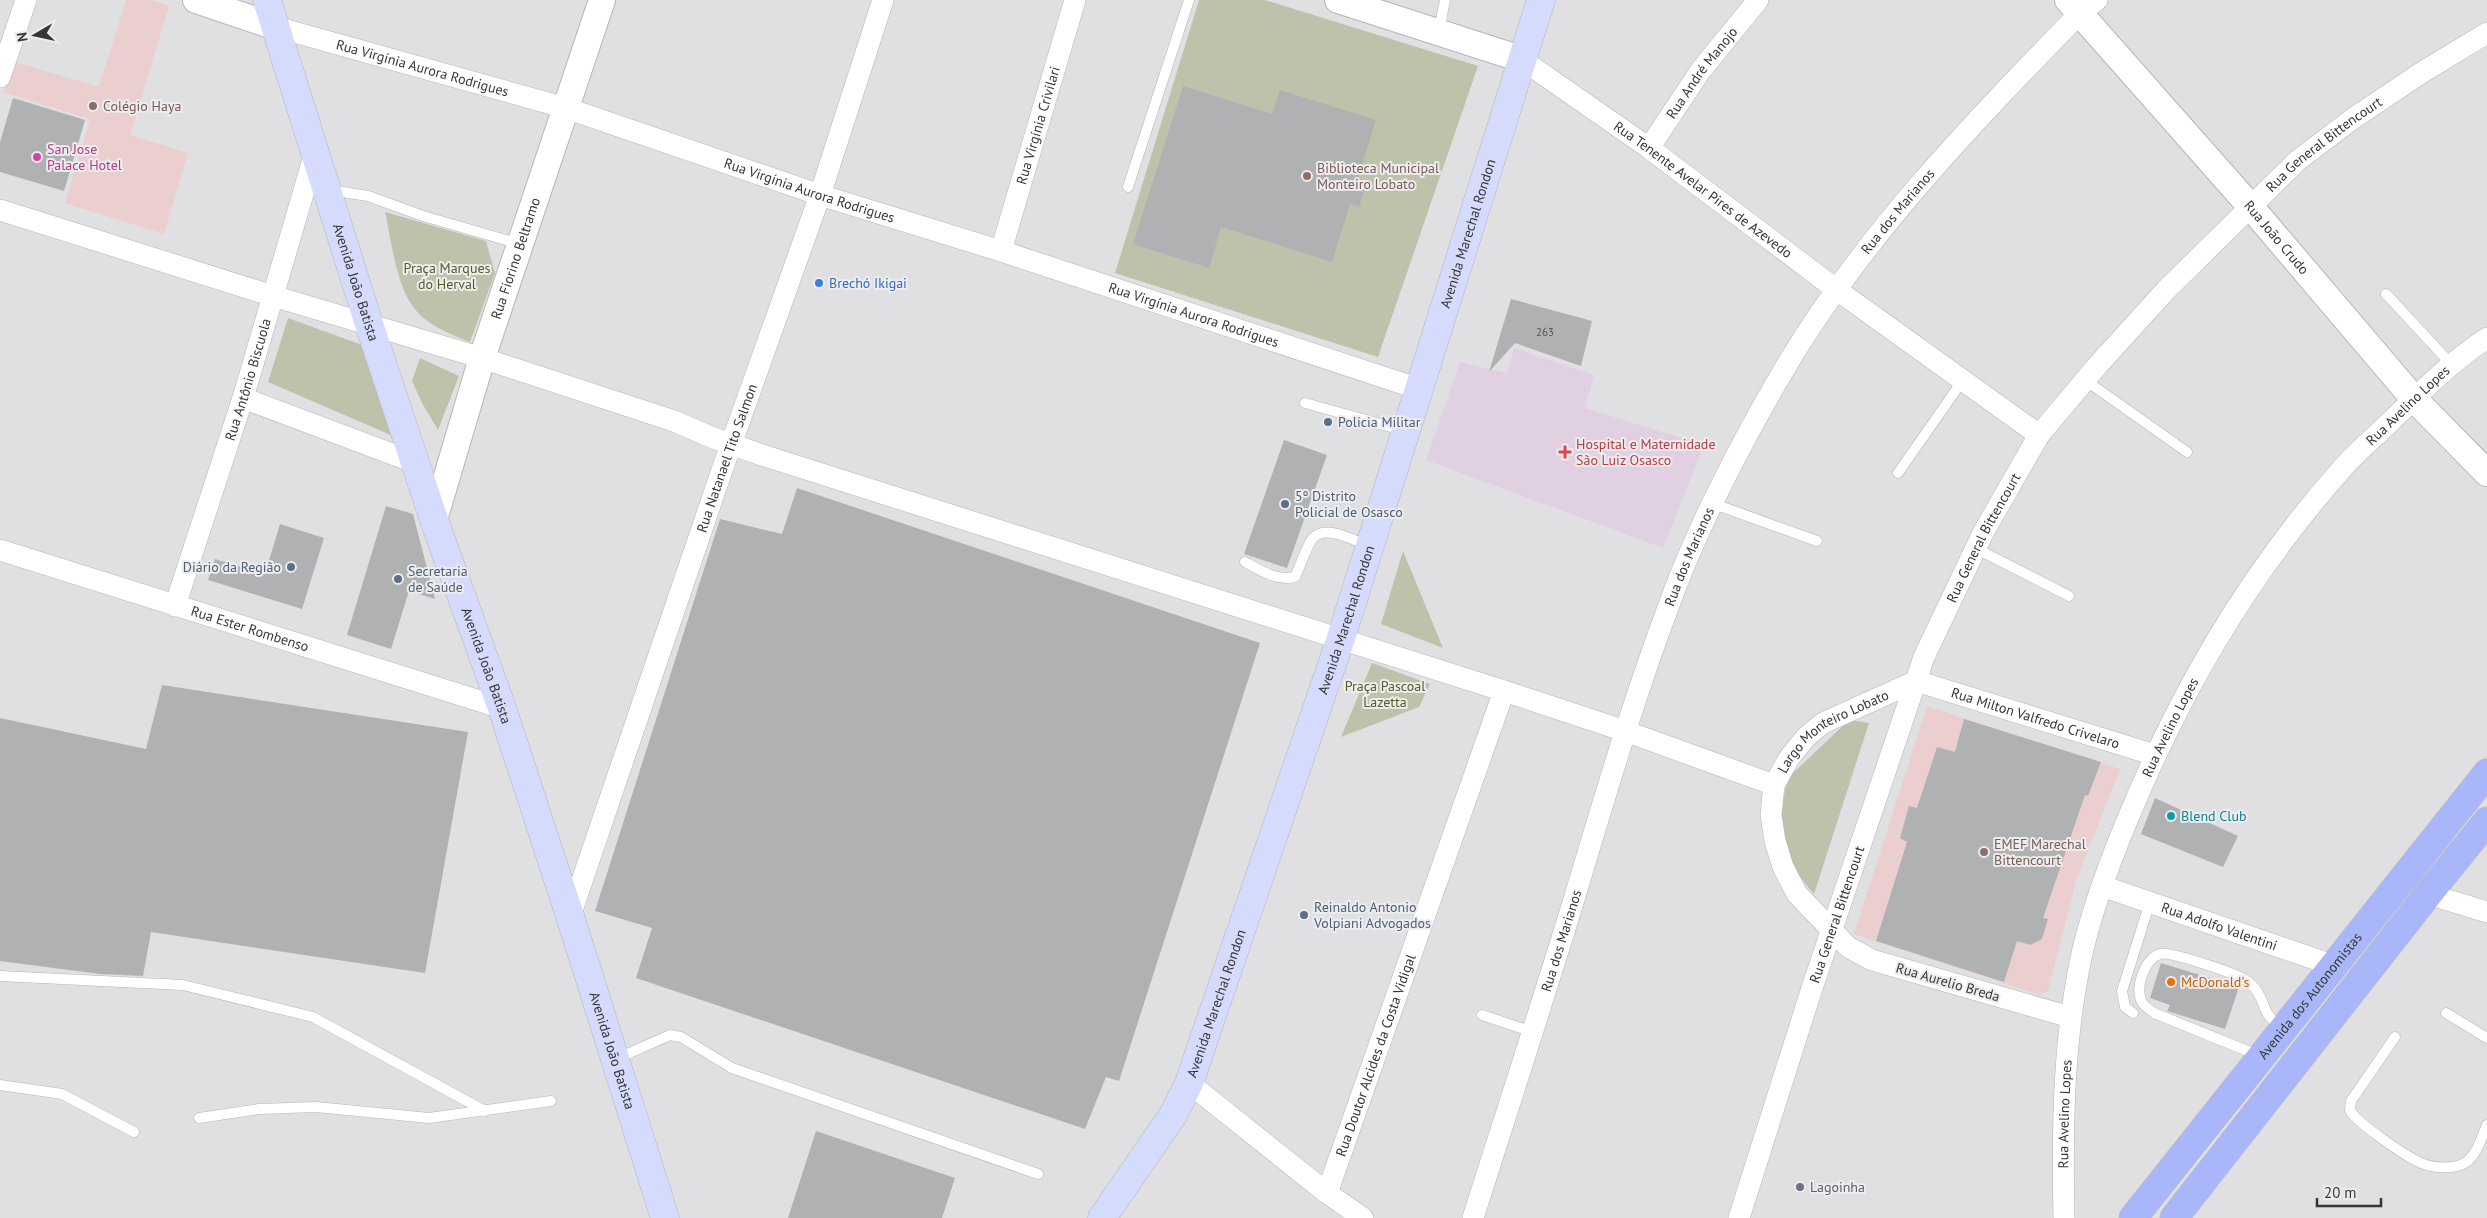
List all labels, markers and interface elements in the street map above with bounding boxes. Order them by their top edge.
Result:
north arrow [10,10,60,60]
street label: Rua André Manojo [1662,23,1741,122]
text: N [13,31,32,43]
street label: Rua Virgínia Aurora Rodrigues [334,35,511,101]
street label: Rua Virgínia Crivilari [1012,64,1064,187]
street label: Rua General Bittencourt [2262,93,2386,196]
place label: Colégio Haya [103,97,181,115]
marker: Colégio Haya [87,100,99,112]
street label: Rua Tenente Avelar Pires de Azevedo [1610,117,1796,262]
place label: San Jose Palace Hotel [47,140,122,174]
marker: San Jose Palace Hotel [31,151,43,163]
street label: Rua Virgínia Aurora Rodrigues [722,154,897,227]
street label: Avenida Marechal Rondon [1436,157,1500,310]
place label: Biblioteca Municipal Monteiro Lobato [1317,159,1439,193]
street label: Rua dos Marianos [1857,165,1938,258]
marker: Biblioteca Municipal Monteiro Lobato [1301,170,1313,182]
street label: Rua Fiorino Beltramo [487,195,544,322]
street label: Rua João Crudo [2240,197,2313,278]
street label: Avenida João Batista [329,221,383,343]
park label: Praça Marques do Herval [404,259,491,293]
place label: Brechó Ikigai [829,274,907,292]
marker: Brechó Ikigai [813,277,825,289]
street label: Rua Virgínia Aurora Rodrigues [1106,278,1281,351]
street label: Rua Antônio Biscuola [221,316,275,443]
house number: 263 [1536,325,1554,339]
street label: Rua Avelino Lopes [2362,361,2454,449]
street label: Rua Natanael Tito Salmon [692,381,761,535]
place label: Policia Militar [1338,413,1421,431]
marker: Policia Militar [1322,416,1334,428]
place label: Hospital e Maternidade São Luiz Osasco [1576,435,1716,469]
marker: Hospital e Maternidade São Luiz Osasco [1558,445,1572,459]
street label: Rua General Bittencourt [1942,470,2025,605]
place label: 5º Distrito Policial de Osasco [1295,487,1403,521]
marker: 5º Distrito Policial de Osasco [1279,498,1291,510]
street label: Rua dos Marianos [1660,504,1718,609]
street label: Avenida Marechal Rondon [1313,543,1378,697]
place label: Diário da Região [183,558,281,576]
marker: Diário da Região [285,561,297,573]
place label: Secretaria de Saúde [408,562,468,596]
marker: Secretaria de Saúde [392,573,404,585]
street label: Rua Ester Rombenso [189,602,311,656]
street label: Avenida João Batista [457,605,516,726]
street label: Rua Avelino Lopes [2138,674,2202,780]
park label: Praça Pascoal Lazetta [1345,677,1425,711]
street label: Rua Milton Valfredo Crivelaro [1949,683,2122,753]
street label: Largo Monteiro Lobato [1773,686,1891,776]
place label: Blend Club [2181,807,2247,825]
marker: Blend Club [2165,810,2177,822]
place label: EMEF Marechal Bittencourt [1994,835,2086,869]
street label: Rua General Bittencourt [1805,843,1869,985]
marker: EMEF Marechal Bittencourt [1978,846,1990,858]
street label: Rua dos Marianos [1537,887,1585,994]
place label: Reinaldo Antonio Volpiani Advogados [1313,898,1431,932]
street label: Rua Adolfo Valentini [2159,898,2280,955]
marker: Reinaldo Antonio Volpiani Advogados [1298,909,1310,921]
street label: Avenida Marechal Rondon [1183,927,1250,1080]
street label: Avenida dos Autonomistas [2254,929,2366,1063]
street label: Rua Doutor Alcides da Costa Vidigal [1332,952,1420,1159]
street label: Rua Aurelio Breda [1894,959,2002,1005]
place label: McDonald's [2181,973,2249,991]
marker: McDonald's [2165,976,2177,988]
street label: Avenida João Batista [585,990,639,1112]
street label: Rua Avelino Lopes [2054,1059,2076,1168]
scale bar [2317,1176,2381,1208]
place label: Lagoinha [1810,1178,1865,1196]
marker: Lagoinha [1794,1181,1806,1193]
text: 20 m [2324,1183,2357,1202]

